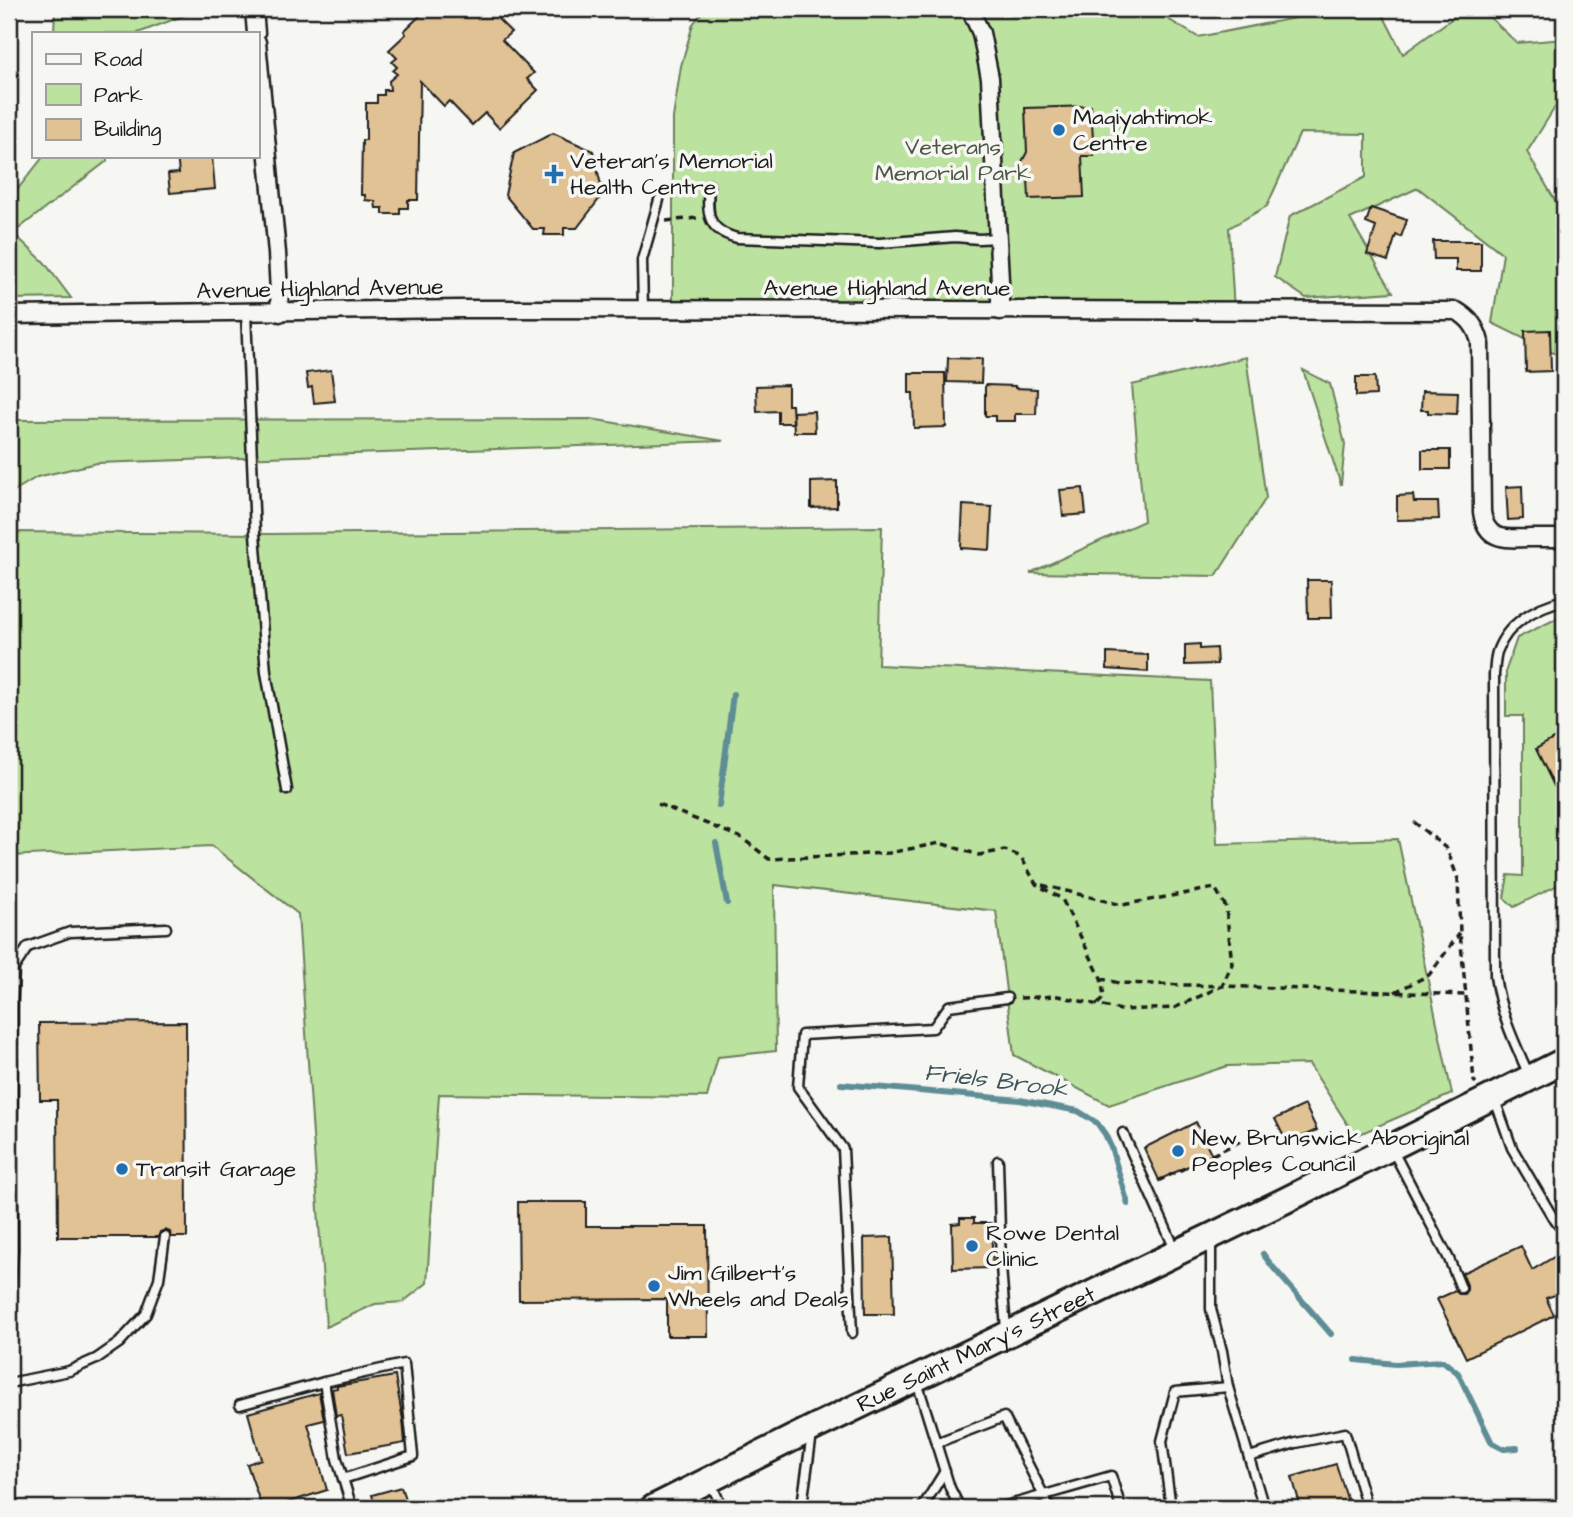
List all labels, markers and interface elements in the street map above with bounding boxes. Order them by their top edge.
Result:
legend [32,32,259,158]
text: Road [94,45,142,74]
text: Park [94,81,143,110]
place label: Maqiyahtimok Centre [1073,101,1212,159]
text: Building [94,115,162,146]
marker: Maqiyahtimok Centre [1051,122,1067,138]
park label: Veterans Memorial Park [875,131,1031,189]
place label: Veteran's Memorial Health Centre [570,145,773,203]
marker: Veteran's Memorial Health Centre [544,164,564,184]
street label: Avenue Highland Avenue [196,271,444,308]
street label: Avenue Highland Avenue [763,272,1011,305]
water label: Friels Brook [922,1055,1071,1107]
place label: New Brunswick Aboriginal Peoples Council [1192,1122,1469,1180]
marker: New Brunswick Aboriginal Peoples Council [1170,1143,1186,1159]
place label: Transit Garage [136,1153,296,1186]
marker: Transit Garage [114,1161,130,1177]
place label: Rowe Dental Clinic [986,1217,1119,1275]
marker: Rowe Dental Clinic [964,1238,980,1254]
place label: Jim Gilbert's Wheels and Deals [668,1257,849,1315]
marker: Jim Gilbert's Wheels and Deals [646,1278,662,1294]
street label: Rue Saint Mary's Street [851,1278,1101,1421]

